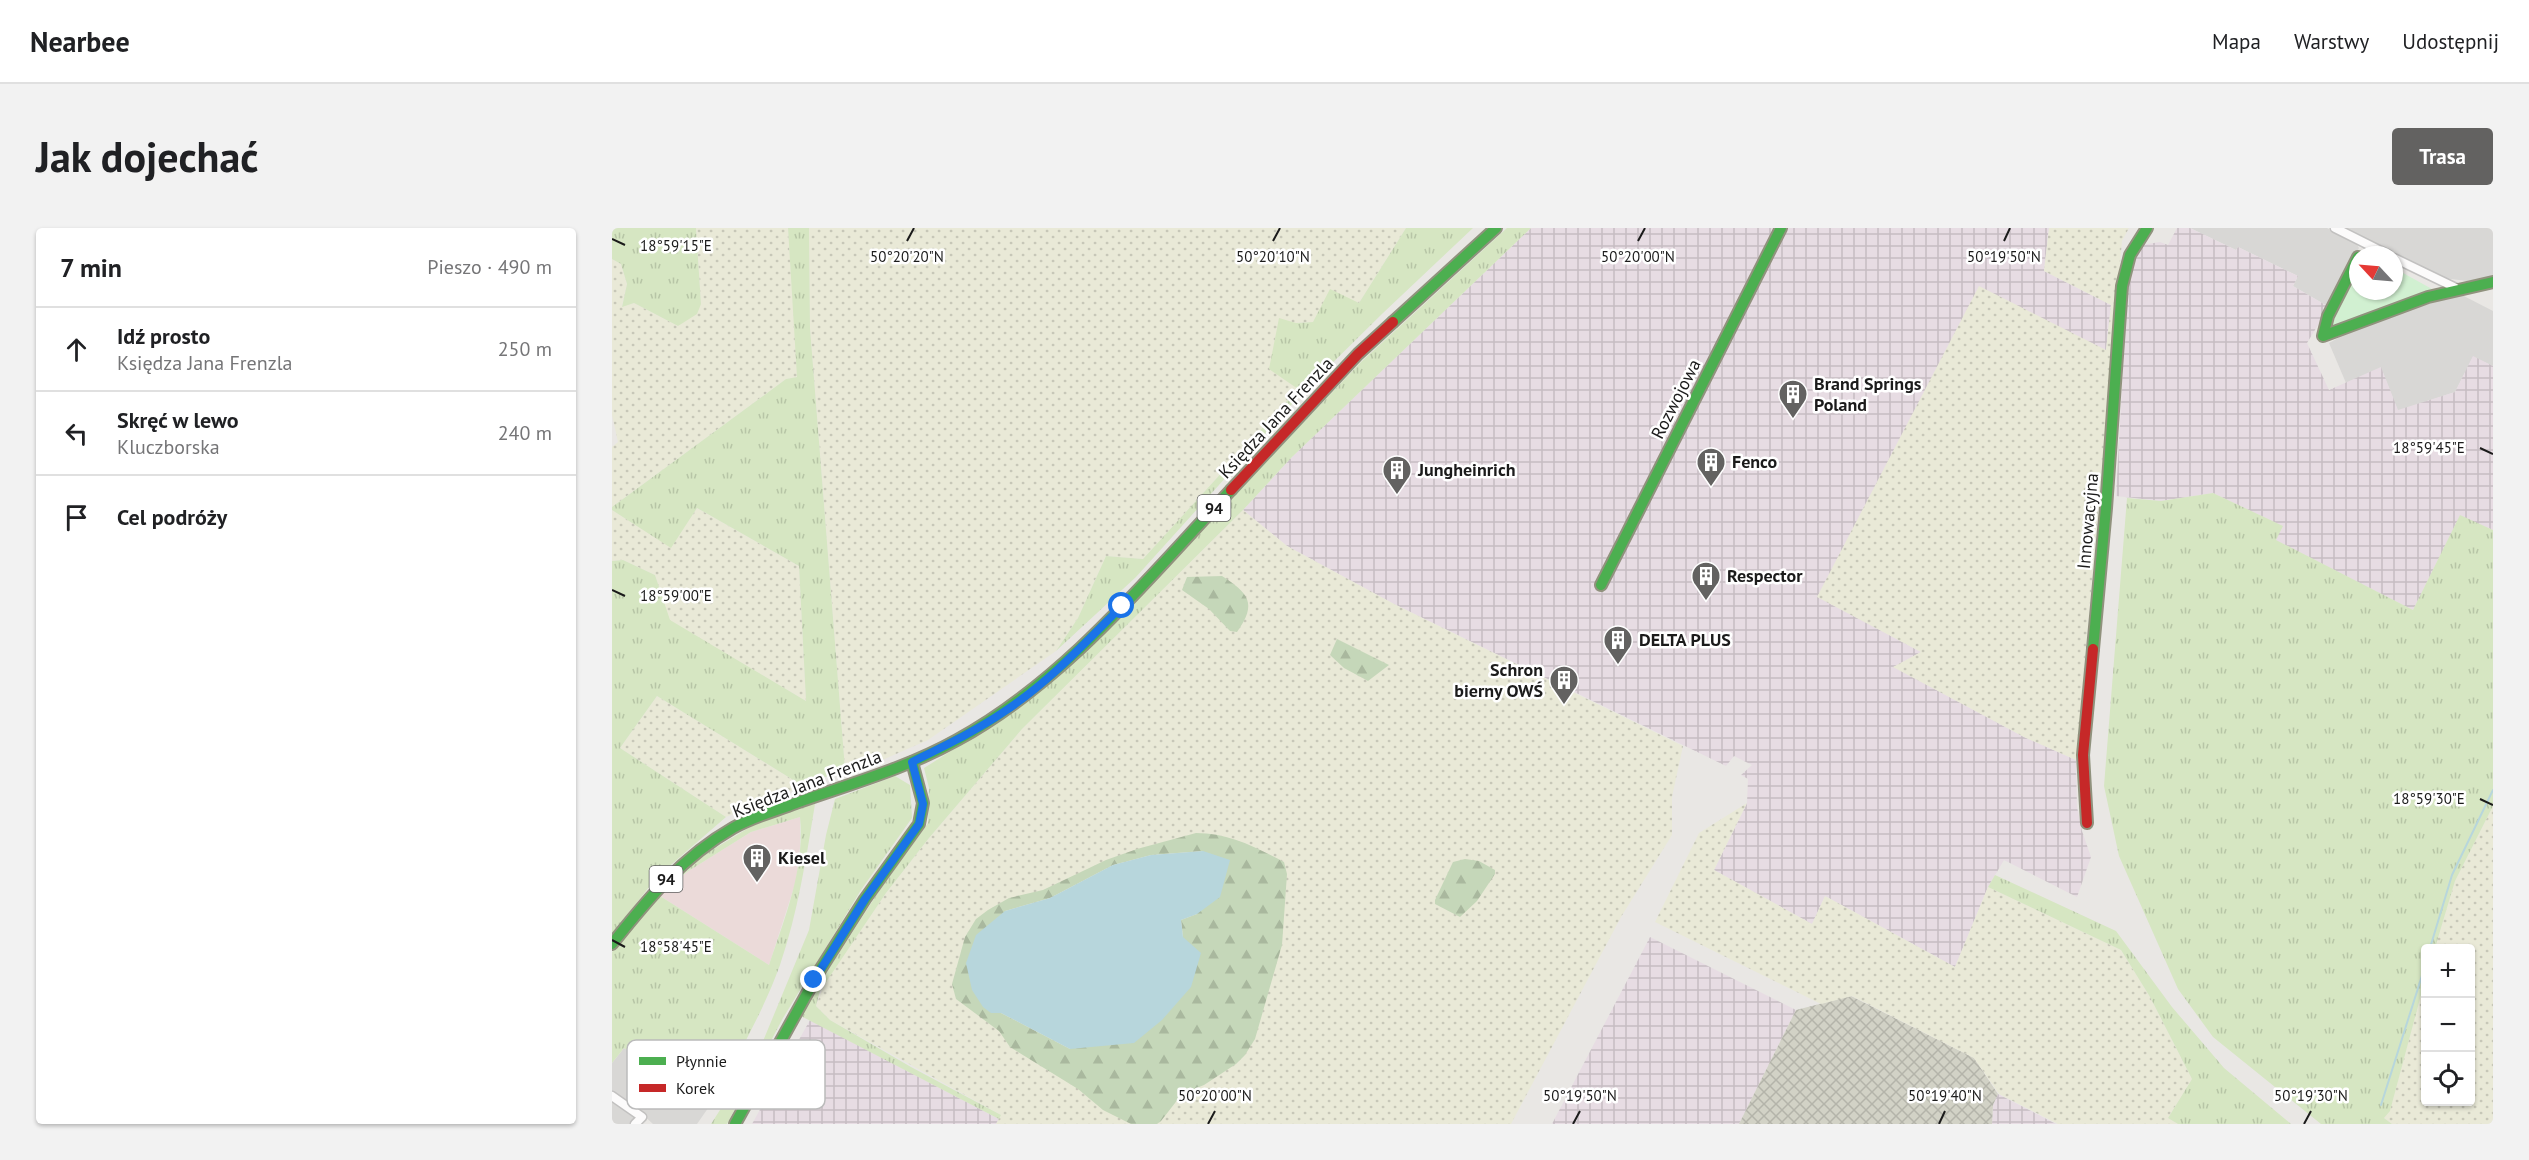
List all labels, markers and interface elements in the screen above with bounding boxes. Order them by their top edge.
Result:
text: Nearbee [30,23,130,60]
text: Mapa [2212,28,2261,55]
text: Warstwy [2294,28,2369,55]
text: Udostępnij [2402,28,2499,55]
button: Trasa [2392,128,2493,185]
text: Jak dojechać [36,129,259,184]
text: 18°59'15"E [640,236,712,255]
north arrow [2349,246,2403,300]
text: 50°20'20"N [870,247,944,266]
text: 50°20'10"N [1236,247,1310,266]
text: 50°20'00"N [1601,247,1675,266]
text: 50°19'50"N [1967,247,2041,266]
text: 7 min [60,251,122,284]
text: Pieszo · 490 m [427,254,552,280]
text: Idź prosto [117,322,210,350]
icon: ahead [60,333,93,366]
text: 250 m [498,336,552,362]
text: Księdza Jana Frenzla [117,350,292,376]
street label: Księdza Jana Frenzla [1213,352,1338,483]
street label: Rozwojowa [1646,355,1705,442]
place label: Brand Springs Poland [1814,372,1922,416]
building icon: Brand Springs Poland [1777,378,1809,420]
text: Skręć w lewo [117,406,238,434]
icon: left [60,417,93,450]
text: 240 m [498,420,552,446]
text: Kluczborska [117,434,220,460]
text: 18°59'45"E [2393,438,2465,457]
building icon: Fenco [1695,446,1727,488]
place label: Fenco [1732,450,1778,473]
building icon: Jungheinrich [1381,454,1413,496]
place label: Jungheinrich [1417,458,1516,481]
street label: Innowacyjna [2072,472,2103,570]
road number: 94 [1198,495,1230,521]
icon: arrive [60,501,93,534]
text: Cel podróży [117,503,227,531]
building icon: Respector [1690,560,1722,602]
place label: Respector [1727,564,1803,587]
text: 18°59'00"E [640,586,712,605]
route start [1108,592,1134,618]
building icon: DELTA PLUS [1602,624,1634,666]
place label: DELTA PLUS [1639,628,1731,651]
place label: Schron bierny OWŚ [1454,658,1543,702]
building icon: Schron bierny OWŚ [1548,664,1580,706]
street label: Księdza Jana Frenzla [729,745,885,823]
text: 18°59'30"E [2393,789,2465,808]
building icon: Kiesel [741,842,773,884]
place label: Kiesel [778,846,826,869]
road number: 94 [650,866,682,892]
text: 18°58'45"E [640,937,712,956]
map controls [2421,944,2475,1106]
button: + [2421,944,2475,998]
route end [800,966,826,992]
button: − [2421,998,2475,1052]
legend [627,1040,825,1109]
text: Płynnie [676,1051,727,1071]
button: locate [2421,1052,2475,1106]
text: Korek [676,1078,715,1098]
text: 50°20'00"N [1178,1086,1252,1105]
text: 50°19'50"N [1543,1086,1617,1105]
text: 50°19'40"N [1908,1086,1982,1105]
text: 50°19'30"N [2274,1086,2348,1105]

